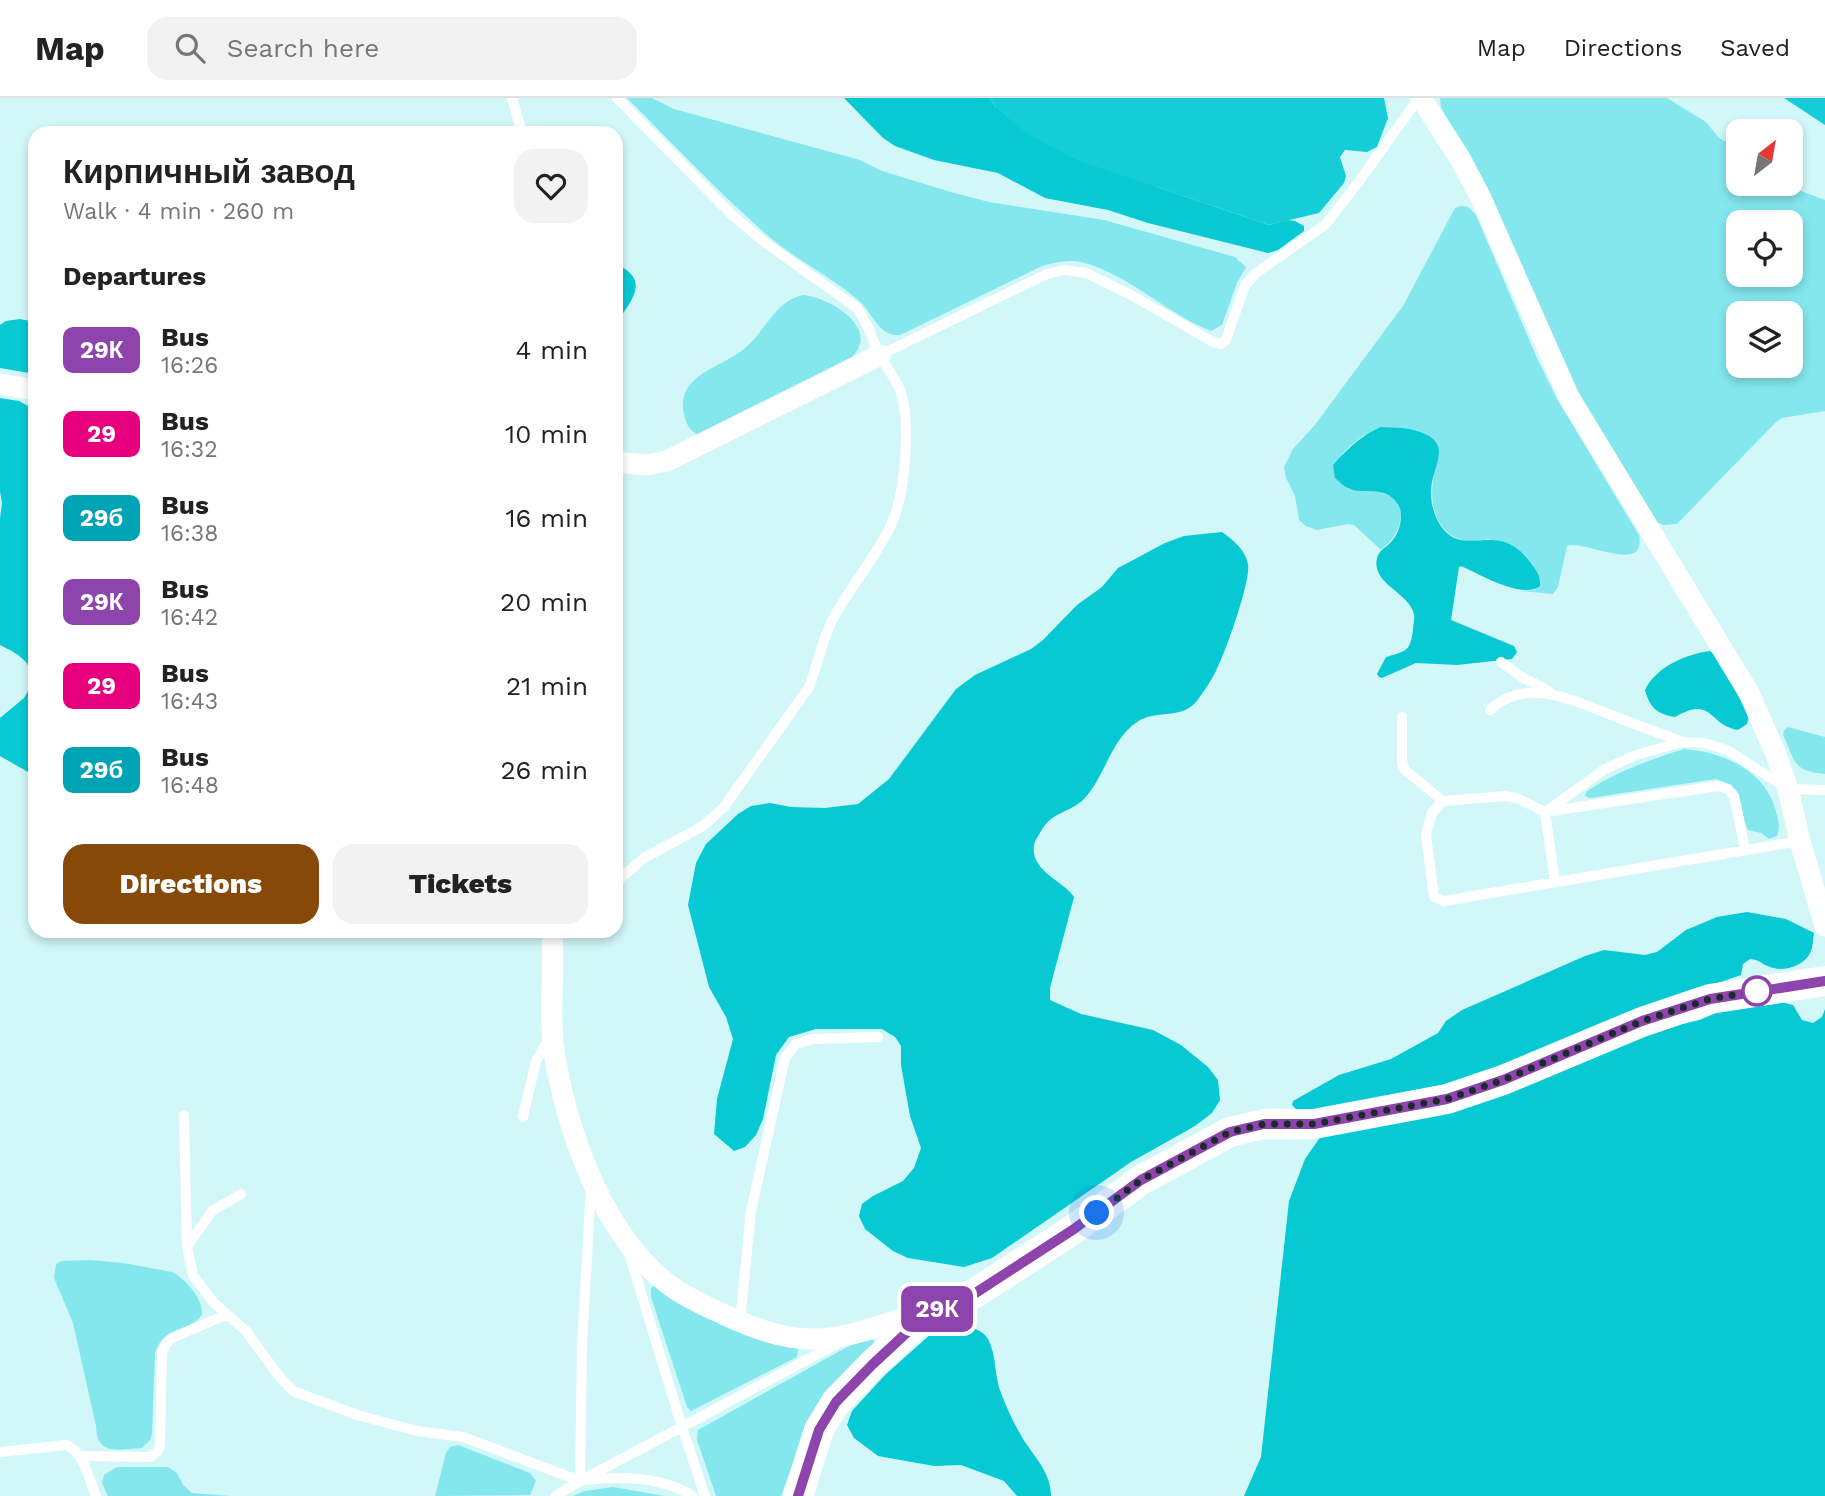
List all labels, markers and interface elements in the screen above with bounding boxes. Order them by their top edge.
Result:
search box [147,17,637,80]
text: Map [35,29,105,68]
icon: search [171,29,209,67]
text: Search here [227,33,379,63]
text: Map [1477,34,1526,62]
text: Directions [1564,34,1682,62]
text: Saved [1720,34,1790,62]
north arrow [1726,119,1802,196]
map controls [1726,119,1803,378]
button: heart [514,149,588,223]
text: Кирпичный завод [63,152,355,191]
text: Walk · 4 min · 260 m [63,198,294,225]
button: locate [1726,210,1803,287]
text: Departures [63,261,206,291]
button: layers [1726,301,1803,378]
text: Bus [161,322,209,352]
text: 4 min [515,335,588,365]
text: 29К [80,336,123,364]
text: 16:26 [161,352,218,379]
text: Bus [161,406,209,436]
text: 10 min [505,419,588,449]
text: 29 [87,420,116,448]
text: 16:32 [161,436,218,463]
text: Bus [161,490,209,520]
text: 16 min [505,503,588,533]
text: 29б [80,504,123,532]
text: 16:38 [161,520,218,547]
text: Bus [161,574,209,604]
text: 20 min [500,587,588,617]
text: 29К [80,588,123,616]
text: 16:42 [161,604,218,631]
text: Bus [161,658,209,688]
text: 21 min [506,671,588,701]
text: 29 [87,672,116,700]
text: 16:43 [161,688,218,715]
text: Bus [161,742,209,772]
text: 26 min [500,755,588,785]
text: 29б [80,756,123,784]
text: 16:48 [161,772,219,799]
button: Directions [63,844,319,924]
button: Tickets [333,844,588,924]
unlabelled marker [1742,976,1772,1006]
your location [1079,1195,1114,1230]
line badge: 29К [897,1286,977,1332]
text: 29К [915,1295,959,1323]

